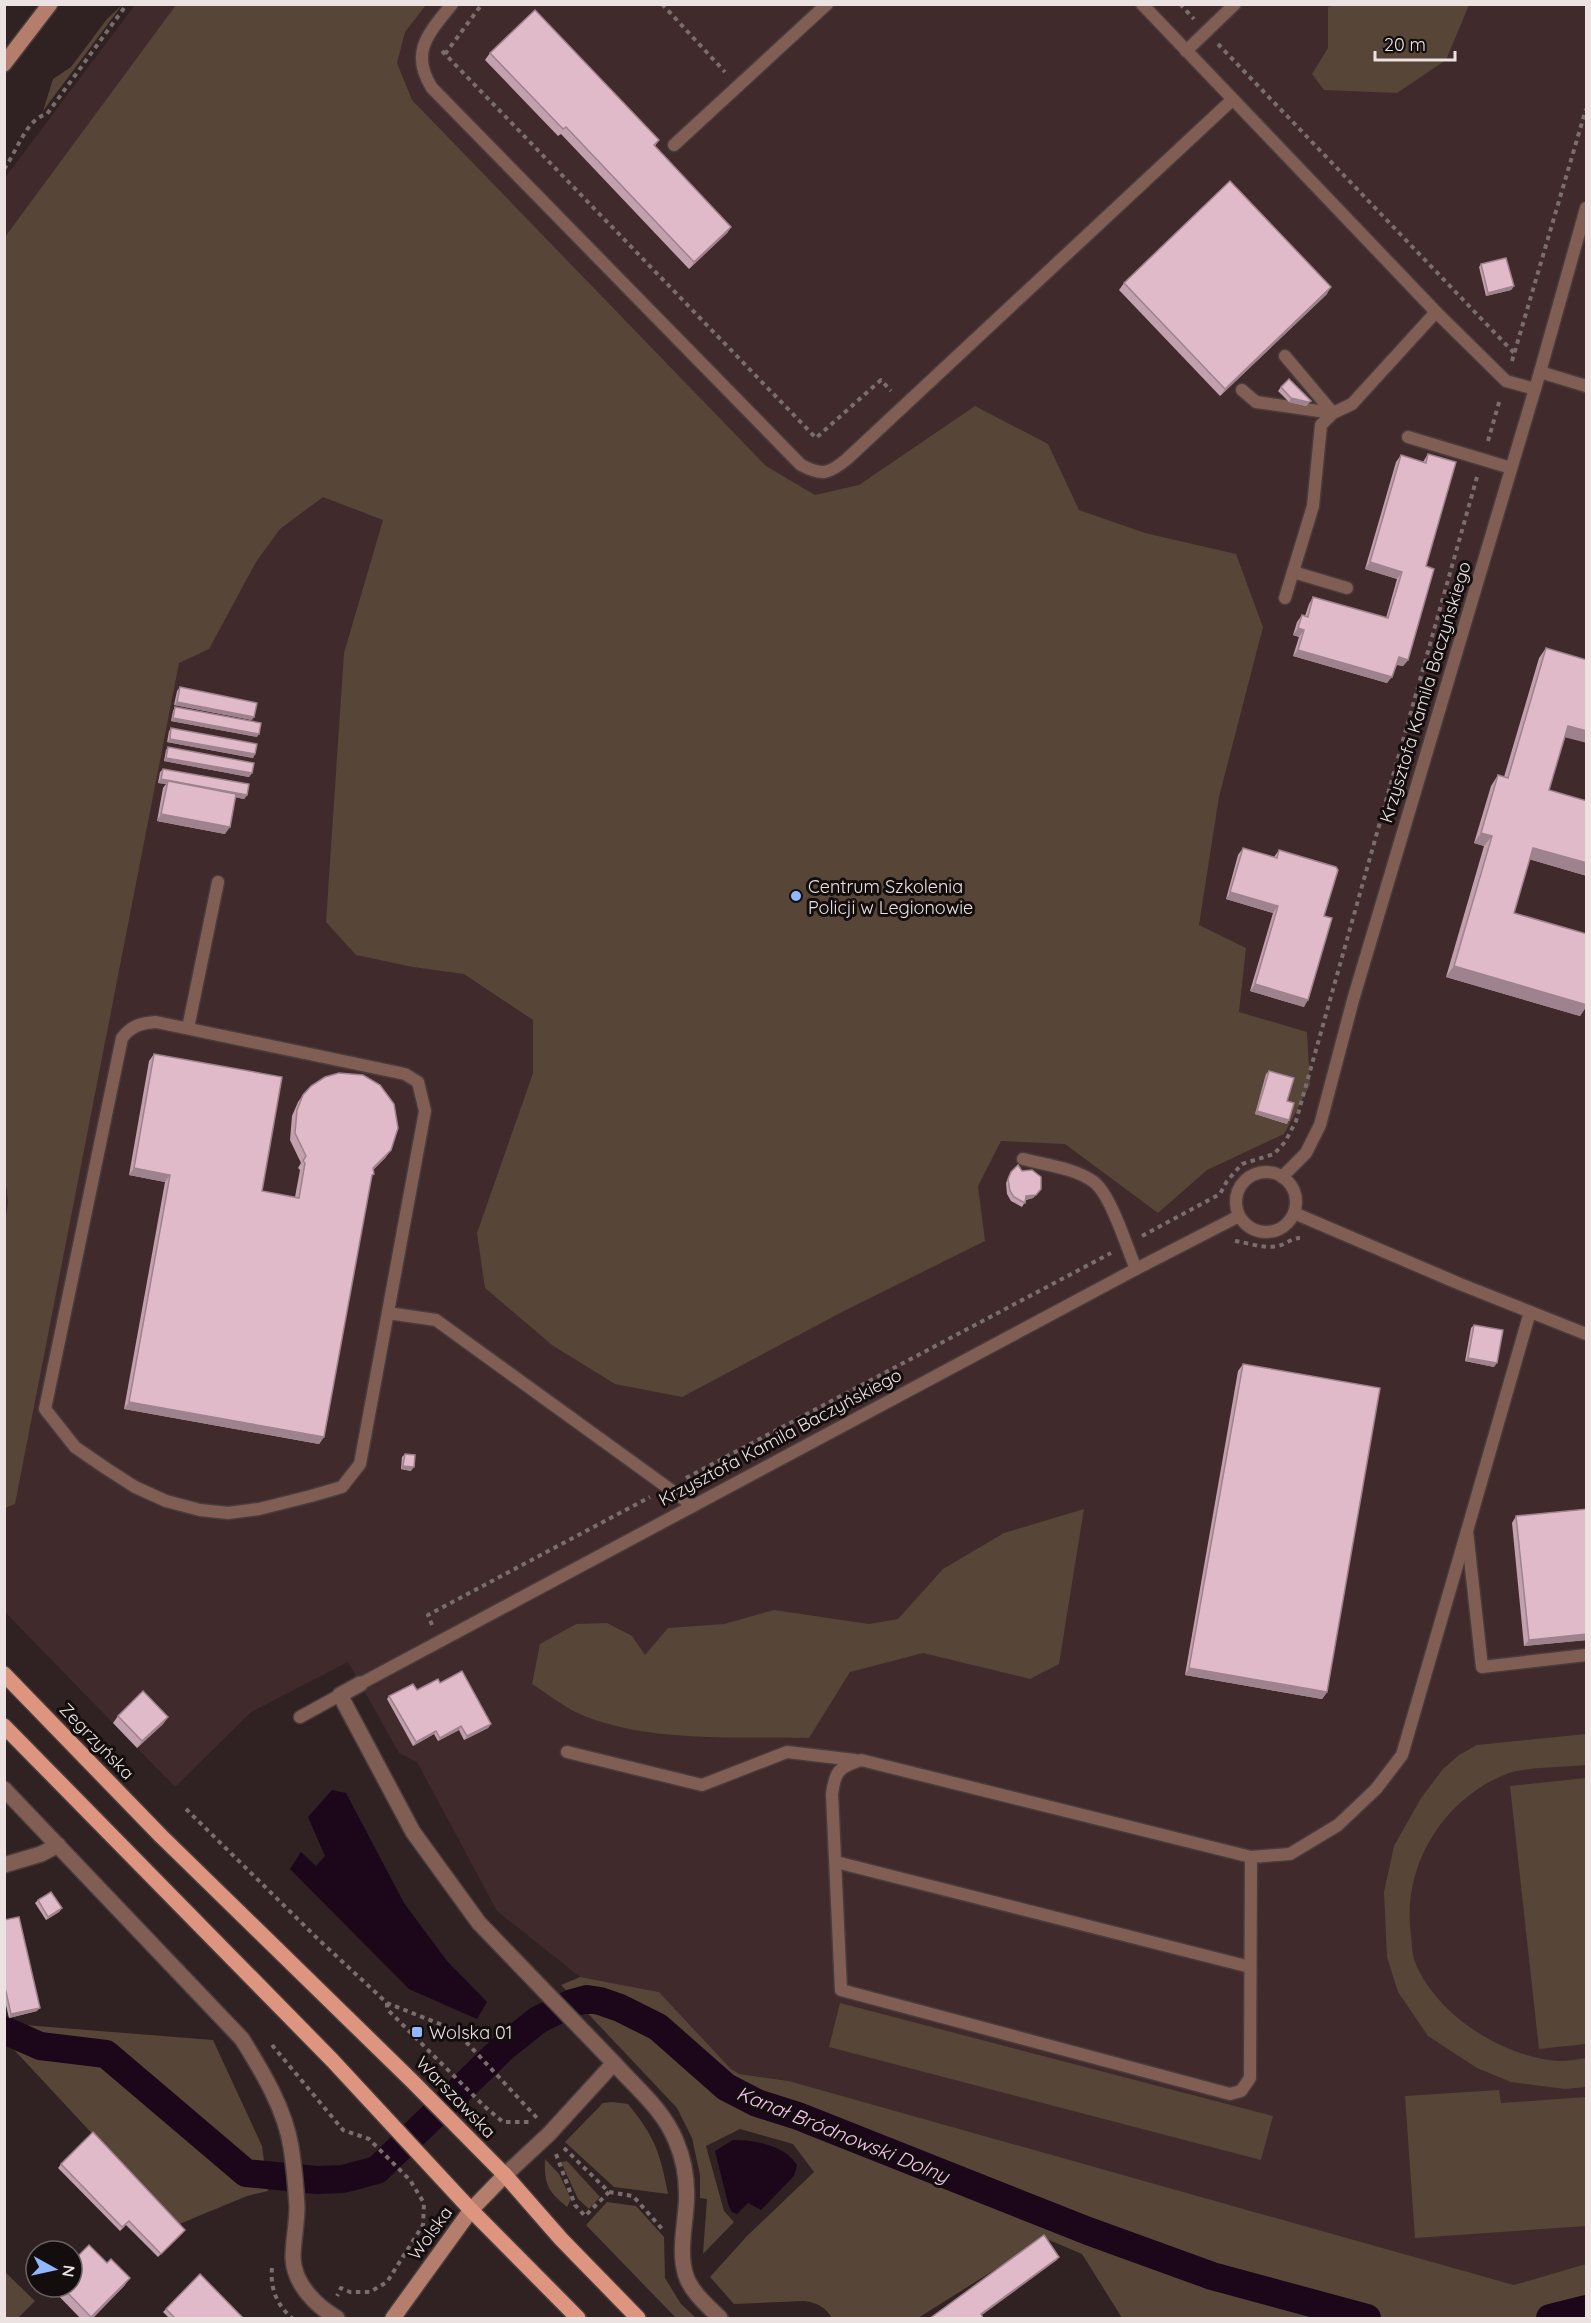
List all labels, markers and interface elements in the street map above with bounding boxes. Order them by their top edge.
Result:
scale bar [1375,24,1454,62]
text: 20 m [1384,33,1426,56]
street label: Krzysztofa Kamila Baczyńskiego [1374,559,1476,825]
place label: Centrum Szkolenia Policji w Legionowie [808,875,973,919]
marker: Centrum Szkolenia Policji w Legionowie [789,889,803,903]
street label: Krzysztofa Kamila Baczyńskiego [654,1363,906,1511]
street label: Zegrzyńska [55,1698,139,1784]
place label: Wolska 01 [429,2021,512,2044]
marker: Wolska 01 [410,2025,424,2039]
street label: Warszawska [411,2051,501,2143]
water label: Kanał Bródnowski Dolny [733,2080,954,2189]
street label: Wolska [403,2202,457,2264]
north arrow [24,2239,84,2299]
text: N [58,2264,80,2278]

